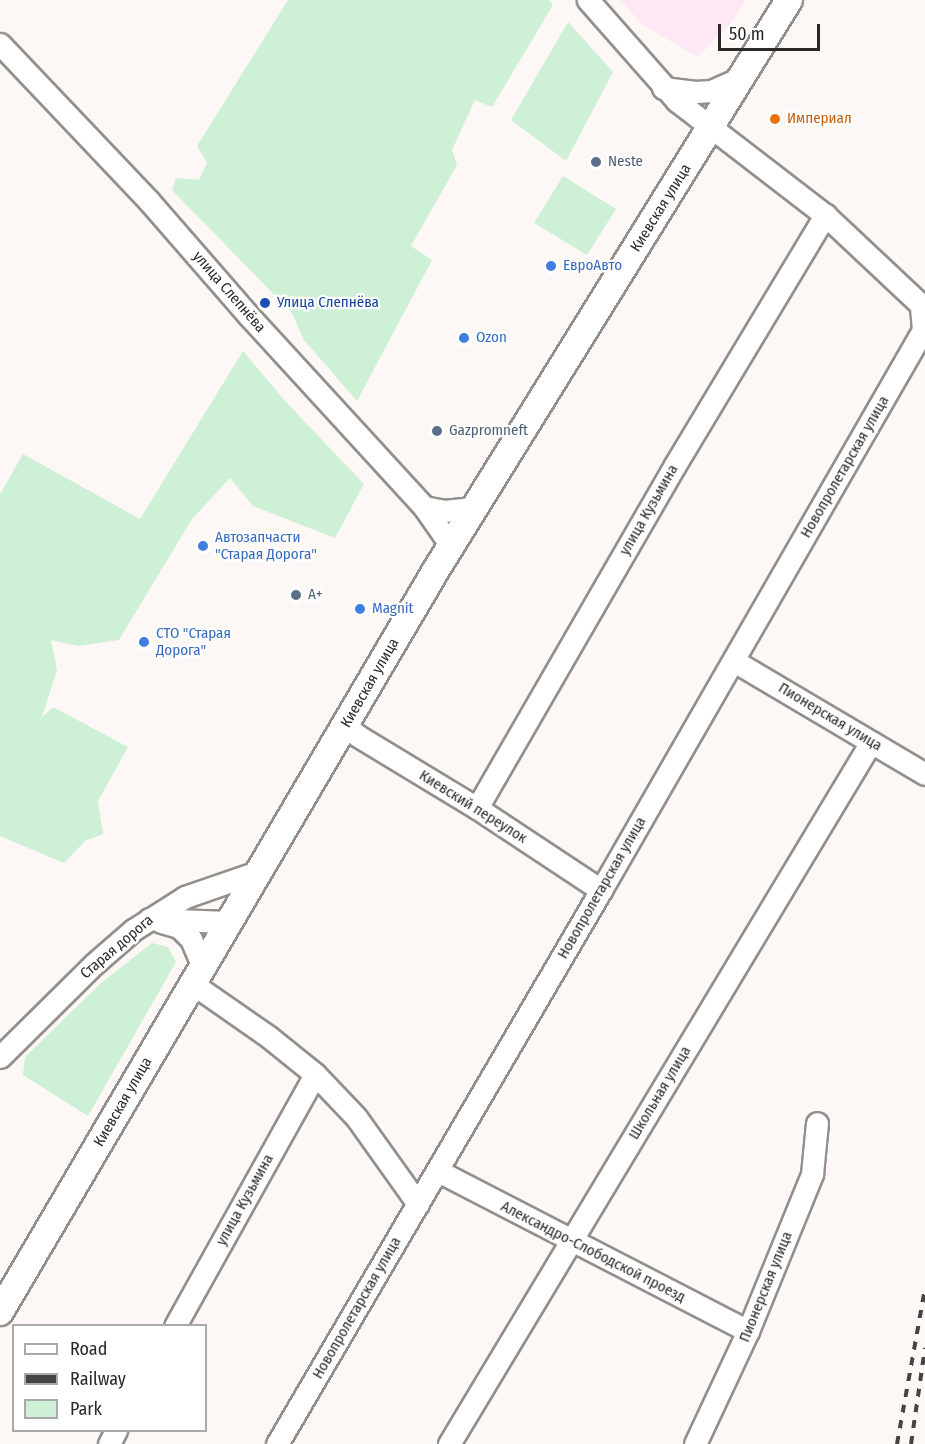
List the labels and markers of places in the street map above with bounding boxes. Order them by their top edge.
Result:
place label: Империал [787,110,852,128]
marker: Империал [768,112,782,126]
place label: Neste [608,153,643,171]
marker: Neste [589,155,603,169]
place label: ЕвроАвто [563,257,622,275]
marker: ЕвроАвто [544,259,558,273]
place label: Улица Слепнёва [277,294,379,312]
marker: Улица Слепнёва [258,296,272,310]
place label: Ozon [476,329,507,347]
marker: Ozon [457,331,471,345]
place label: Gazpromneft [449,422,528,440]
marker: Gazpromneft [430,424,444,438]
place label: Автозапчасти "Старая Дорога" [215,528,317,563]
marker: Автозапчасти "Старая Дорога" [196,539,210,553]
place label: А+ [308,586,323,604]
marker: А+ [289,588,303,602]
place label: Magnit [372,600,414,618]
marker: Magnit [353,602,367,616]
place label: СТО "Старая Дорога" [156,624,231,659]
marker: СТО "Старая Дорога" [137,635,151,649]

